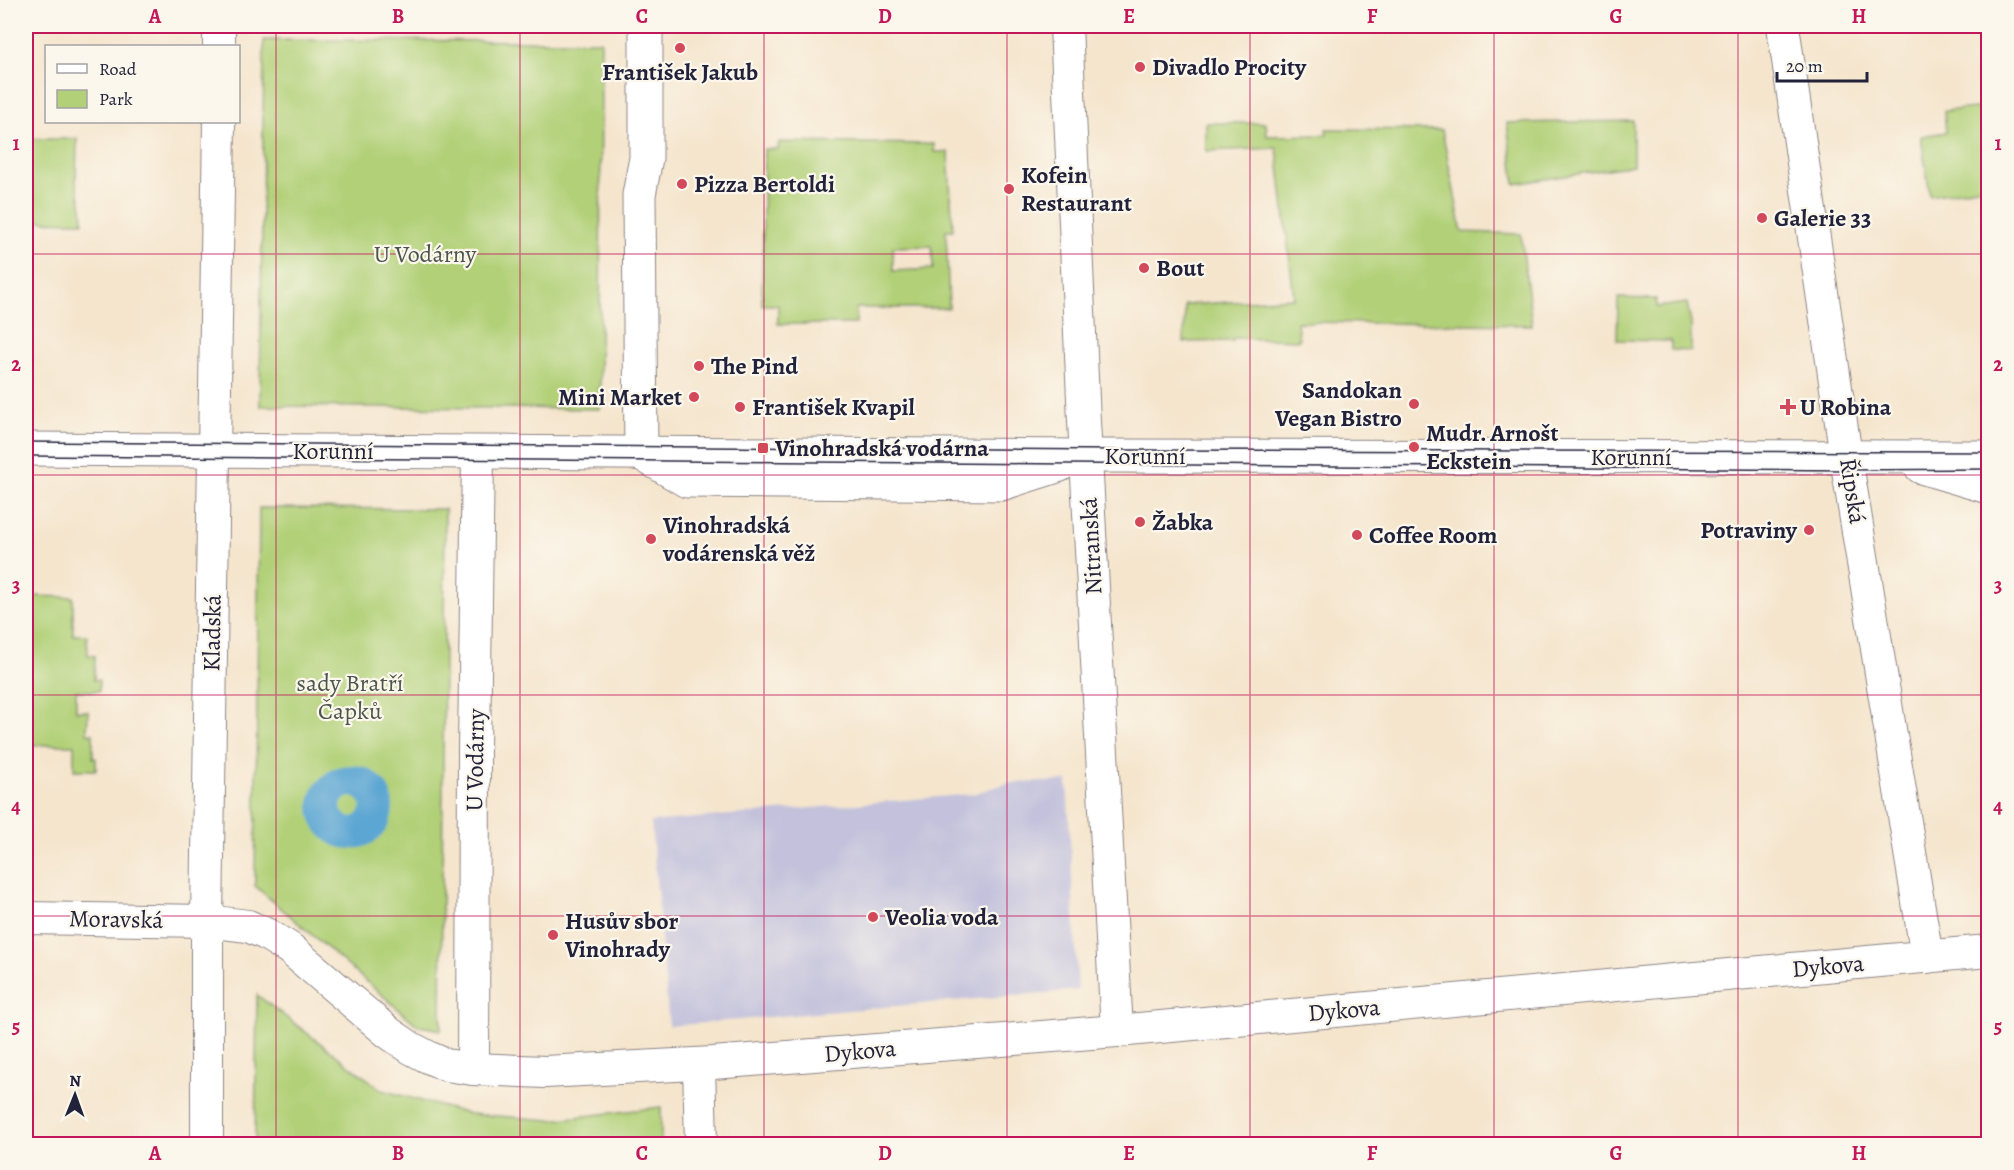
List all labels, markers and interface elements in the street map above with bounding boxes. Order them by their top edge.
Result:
text: A [148,3,162,30]
text: B [392,3,404,30]
text: C [636,3,648,30]
text: D [878,3,892,30]
text: E [1123,3,1135,30]
text: F [1367,3,1378,30]
text: G [1609,3,1623,30]
text: H [1852,3,1867,30]
marker: František Jakub [673,41,687,55]
legend [45,45,240,123]
scale bar [1777,45,1867,83]
place label: Divadlo Procity [1152,51,1307,83]
text: 20 m [1786,54,1823,78]
place label: František Jakub [602,56,758,88]
text: Road [99,57,137,81]
marker: Divadlo Procity [1133,60,1147,74]
text: Park [99,87,133,111]
text: 1 [12,130,20,157]
text: 1 [1994,130,2002,157]
place label: Kofein Restaurant [1021,159,1132,219]
place label: Pizza Bertoldi [694,168,835,200]
marker: Pizza Bertoldi [675,177,689,191]
marker: Kofein Restaurant [1002,182,1016,196]
place label: Galerie 33 [1774,202,1871,234]
marker: Galerie 33 [1755,211,1769,225]
park label: U Vodárny [374,238,477,270]
place label: Bout [1156,252,1204,284]
marker: Bout [1137,261,1151,275]
place label: The Pind [711,350,798,382]
text: 2 [11,351,21,378]
text: 2 [1993,351,2003,378]
marker: The Pind [692,359,706,373]
place label: Sandokan Vegan Bistro [1274,374,1402,434]
place label: Mini Market [558,381,682,413]
marker: Mini Market [687,390,701,404]
place label: František Kvapil [752,391,916,423]
place label: U Robina [1800,391,1892,423]
marker: Sandokan Vegan Bistro [1407,397,1421,411]
marker: František Kvapil [733,400,747,414]
marker: U Robina [1781,400,1795,414]
place label: Mudr. Arnošt Eckstein [1426,417,1558,477]
place label: Vinohradská vodárna [774,432,989,464]
street label: Korunní [292,435,374,467]
street label: Korunní [1104,440,1186,472]
marker: Mudr. Arnošt Eckstein [1407,440,1421,454]
marker: Vinohradská vodárna [756,441,770,455]
street label: Korunní [1590,441,1672,473]
street label: Řipská [1832,456,1874,527]
street label: Nitranská [1072,496,1110,595]
place label: Žabka [1152,506,1214,538]
place label: Vinohradská vodárenská věž [662,509,815,569]
place label: Potraviny [1700,514,1798,546]
marker: Žabka [1133,515,1147,529]
place label: Coffee Room [1369,519,1497,551]
marker: Potraviny [1802,523,1816,537]
marker: Coffee Room [1350,528,1364,542]
marker: Vinohradská vodárenská věž [644,532,658,546]
text: 3 [12,572,20,599]
text: 3 [1994,572,2002,599]
street label: Kladská [195,593,229,672]
park label: sady Bratří Čapků [296,667,404,727]
street label: U Vodárny [458,708,492,812]
text: 4 [11,793,21,820]
text: 4 [1993,793,2003,820]
place label: Veolia voda [884,901,999,933]
street label: Moravská [69,902,164,936]
place label: Husův sbor Vinohrady [564,905,679,965]
marker: Veolia voda [866,910,880,924]
marker: Husův sbor Vinohrady [546,928,560,942]
street label: Dykova [1791,947,1866,985]
street label: Dykova [1307,991,1382,1029]
text: 5 [12,1013,20,1040]
text: 5 [1994,1013,2002,1040]
street label: Dykova [823,1032,898,1070]
north arrow [45,1065,105,1125]
text: N [69,1070,82,1092]
text: A [148,1140,162,1167]
text: B [392,1140,404,1167]
text: C [636,1140,648,1167]
text: D [878,1140,892,1167]
text: E [1123,1140,1135,1167]
text: F [1367,1140,1378,1167]
text: G [1609,1140,1623,1167]
text: H [1852,1140,1867,1167]

